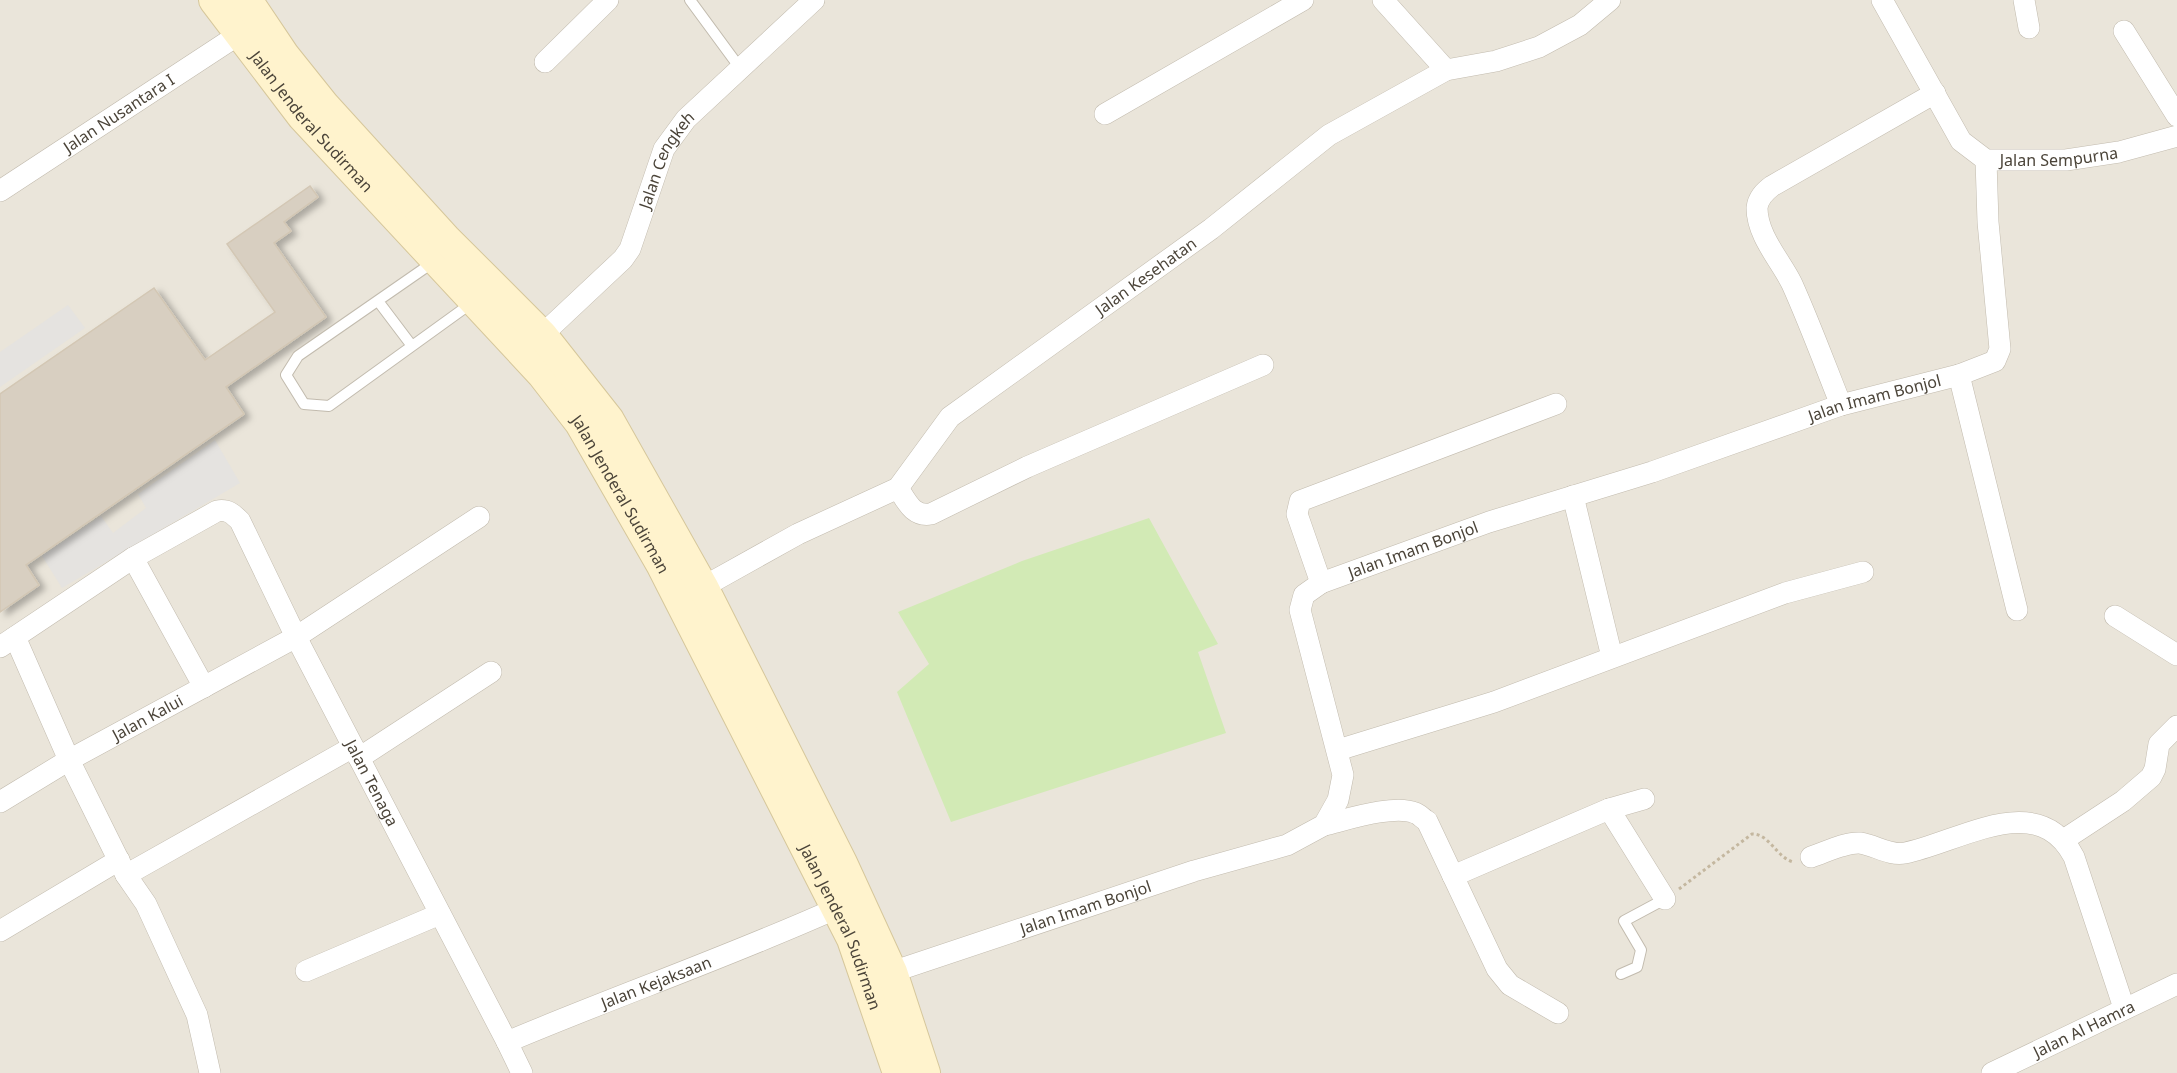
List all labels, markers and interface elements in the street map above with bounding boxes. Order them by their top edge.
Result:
street label: Jalan Jenderal Sudirman [244,45,378,197]
street label: Jalan Nusantara I [57,69,179,159]
street label: Jalan Cengkeh [633,106,699,213]
street label: Jalan Sempurna [1998,141,2119,171]
street label: Jalan Kesehatan [1089,232,1201,321]
street label: Jalan Imam Bonjol [1803,369,1943,428]
street label: Jalan Jenderal Sudirman [565,409,675,577]
street label: Jalan Imam Bonjol [1343,516,1481,584]
street label: Jalan Kalui [106,689,187,747]
street label: Jalan Tenaga [339,734,404,830]
street label: Jalan Jenderal Sudirman [794,839,887,1013]
street label: Jalan Imam Bonjol [1015,875,1154,940]
street label: Jalan Kejaksaan [596,951,714,1015]
street label: Jalan Al Hamra [2028,995,2138,1063]

